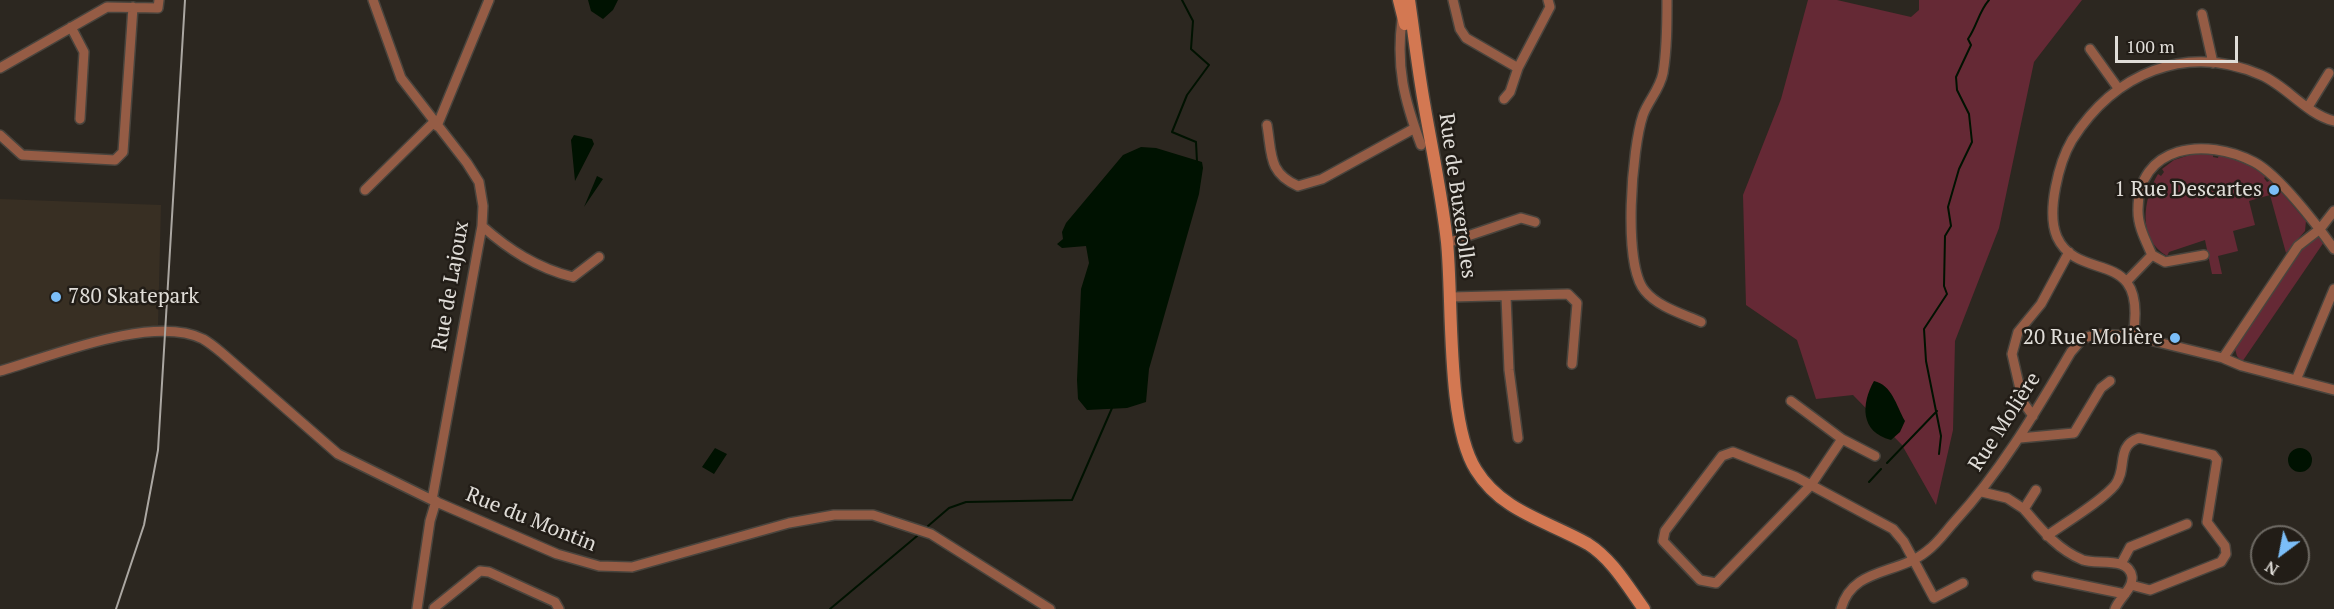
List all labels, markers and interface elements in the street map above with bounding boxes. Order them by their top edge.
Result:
scale bar [2118,24,2241,62]
text: 100 m [2126,34,2175,58]
street label: Rue de Buxerolles [1433,112,1481,280]
place label: 1 Rue Descartes [2114,177,2262,203]
marker: 1 Rue Descartes [2267,183,2281,197]
street label: Rue de Lajoux [427,219,475,353]
place label: 780 Skatepark [68,284,199,310]
marker: 780 Skatepark [49,290,63,304]
place label: 20 Rue Molière [2023,325,2163,351]
marker: 20 Rue Molière [2168,331,2182,345]
street label: Rue Molière [1964,368,2046,476]
street label: Rue du Montin [462,482,600,558]
north arrow [2250,525,2310,585]
text: N [2261,556,2283,581]

